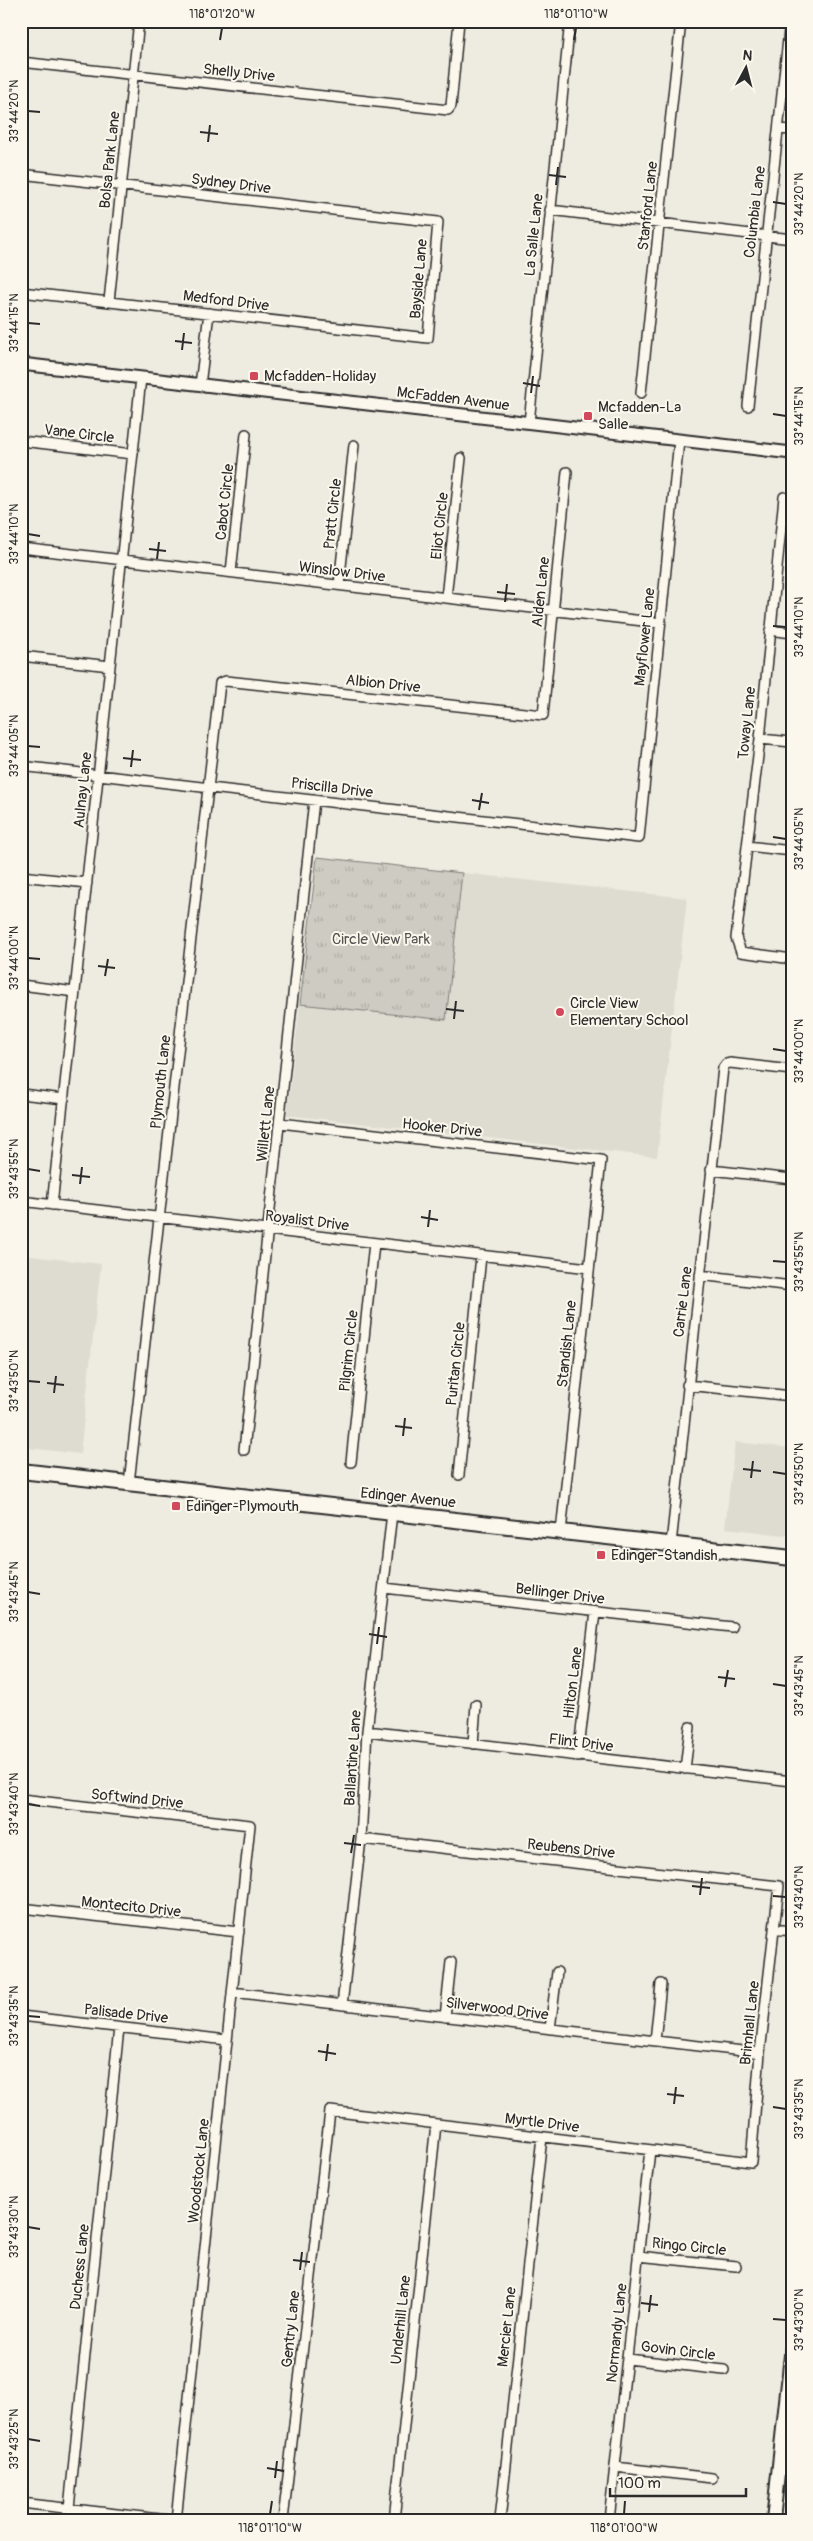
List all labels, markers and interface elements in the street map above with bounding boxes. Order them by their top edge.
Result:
text: 118°01'20"W [189,7,255,22]
text: 118°01'10"W [544,7,608,22]
north arrow [720,42,770,92]
text: N [742,47,753,65]
street label: Shelly Drive [202,60,276,86]
text: 33°44'20"N [7,80,22,142]
street label: Bolsa Park Lane [95,110,125,209]
street label: Stanford Lane [634,160,662,252]
street label: Columbia Lane [740,164,770,259]
street label: Sydney Drive [190,170,272,198]
text: 33°44'20"N [792,173,807,235]
street label: La Salle Lane [520,192,548,277]
street label: Bayside Lane [406,238,432,320]
street label: Medford Drive [182,286,271,316]
text: 33°44'15"N [7,293,22,353]
place label: Mcfadden-Holiday [264,367,377,386]
marker: Mcfadden-Holiday [248,370,260,382]
street label: McFadden Avenue [396,383,511,415]
text: 33°44'15"N [792,386,807,446]
place label: Mcfadden-La Salle [598,398,681,434]
marker: Mcfadden-La Salle [582,410,594,422]
street label: Vane Circle [43,420,116,448]
street label: Cabot Circle [212,462,239,541]
street label: Pratt Circle [320,477,346,550]
street label: Eliot Circle [427,491,453,560]
text: 33°44'10"N [7,504,22,564]
street label: Alden Lane [528,555,554,628]
street label: Winslow Drive [298,557,387,587]
street label: Mayflower Lane [630,586,660,687]
text: 33°44'10"N [792,597,807,657]
street label: Albion Drive [345,671,422,697]
street label: Toway Lane [734,685,760,760]
text: 33°44'05"N [7,715,22,777]
street label: Aulnay Lane [70,750,96,829]
street label: Priscilla Drive [290,774,375,803]
text: 33°44'05"N [792,808,807,870]
text: 33°44'00"N [7,926,22,990]
park label: Circle View Park [332,930,431,949]
place label: Circle View Elementary School [570,994,689,1030]
marker: Circle View Elementary School [554,1006,566,1018]
text: 33°44'00"N [792,1019,807,1083]
street label: Plymouth Lane [147,1033,175,1130]
street label: Willett Lane [253,1085,279,1163]
street label: Hooker Drive [401,1114,483,1142]
text: 33°43'55"N [7,1139,22,1199]
street label: Royalist Drive [264,1206,351,1236]
text: 33°43'55"N [792,1232,807,1292]
street label: Carrie Lane [669,1265,697,1338]
street label: Standish Lane [553,1299,581,1389]
street label: Pilgrim Circle [335,1309,363,1393]
street label: Puritan Circle [442,1321,470,1407]
text: 33°43'50"N [7,1350,22,1412]
text: 33°43'50"N [792,1443,807,1505]
street label: Edinger Avenue [359,1484,457,1513]
place label: Edinger-Plymouth [186,1497,299,1516]
marker: Edinger-Plymouth [170,1500,182,1512]
place label: Edinger-Standish [611,1546,717,1565]
marker: Edinger-Standish [595,1549,607,1561]
text: 33°43'45"N [7,1561,22,1623]
street label: Bellinger Drive [514,1579,606,1609]
street label: Hilton Lane [559,1645,587,1720]
text: 33°43'45"N [792,1655,807,1717]
street label: Ballantine Lane [340,1709,366,1807]
street label: Flint Drive [548,1730,615,1756]
text: 33°43'40"N [7,1773,22,1835]
street label: Softwind Drive [90,1785,185,1813]
street label: Reubens Drive [526,1835,616,1863]
text: 33°43'40"N [792,1866,807,1928]
street label: Montecito Drive [80,1892,182,1922]
street label: Brimhall Lane [736,1979,764,2066]
text: 33°43'35"N [7,1986,22,2046]
street label: Silverwood Drive [445,1993,550,2025]
street label: Palisade Drive [83,2000,170,2028]
text: 33°43'35"N [792,2079,807,2139]
street label: Myrtle Drive [504,2109,581,2137]
street label: Woodstock Lane [184,2117,214,2224]
text: 33°43'30"N [7,2196,22,2258]
street label: Duchess Lane [66,2223,94,2311]
street label: Ringo Circle [651,2234,728,2260]
street label: Underhill Lane [387,2274,415,2366]
street label: Normandy Lane [602,2282,632,2384]
street label: Mercier Lane [493,2285,521,2368]
street label: Gentry Lane [278,2289,305,2368]
text: 33°43'30"N [792,2289,807,2351]
street label: Govin Circle [640,2337,717,2365]
text: 33°43'25"N [7,2409,22,2469]
scale bar [610,2466,747,2498]
text: 100 m [618,2474,661,2493]
text: 118°01'10"W [238,2521,302,2536]
text: 118°01'00"W [590,2521,658,2536]

